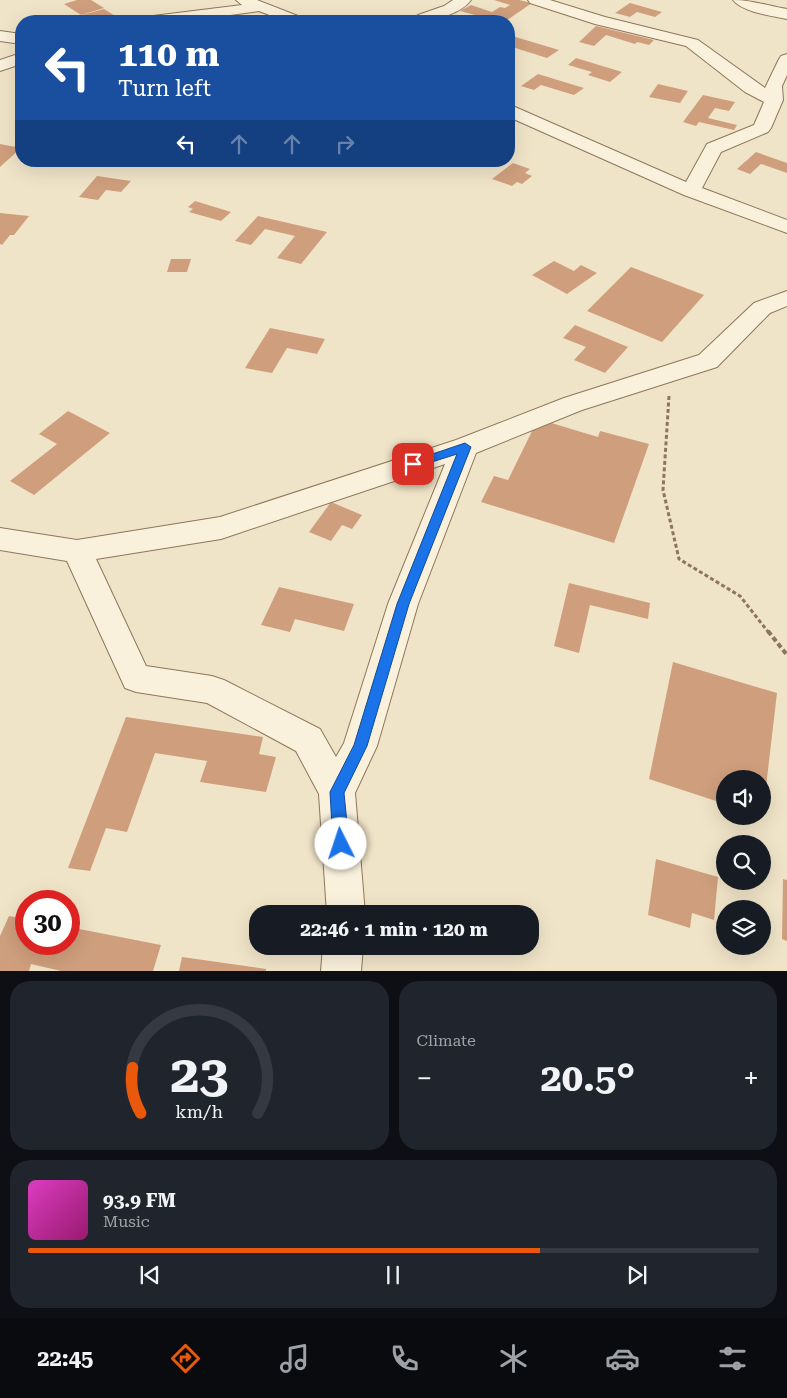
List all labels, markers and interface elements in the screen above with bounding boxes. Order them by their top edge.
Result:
text: 110 m [118,34,219,75]
icon: left [35,35,100,100]
text: Turn left [118,76,211,101]
icon: left [172,130,200,158]
icon: ahead [225,130,253,158]
icon: ahead [278,130,306,158]
icon: right [331,130,359,158]
pin [392,443,434,485]
icon: arrive [399,450,427,478]
map controls [716,770,771,955]
button: sound [716,770,771,825]
position arrow [314,817,366,869]
button: search [716,835,771,890]
speed limit sign: 30 [15,890,80,955]
button: layers [716,900,771,955]
text: 22:46 · 1 min · 120 m [300,918,488,941]
text: Climate [417,1031,476,1050]
text: 23 [170,1044,228,1105]
text: 20.5° [540,1056,635,1100]
text: − [417,1062,432,1095]
text: + [743,1062,759,1095]
text: km/h [175,1101,224,1122]
text: 93.9 FM [103,1189,176,1212]
text: Music [103,1212,150,1231]
icon: previous [136,1261,164,1289]
icon: pause [379,1261,407,1289]
icon: next [623,1261,651,1289]
icon: directions [168,1341,203,1376]
icon: music [277,1341,312,1376]
icon: phone [387,1341,422,1376]
icon: climate [496,1341,531,1376]
icon: car [605,1341,640,1376]
icon: filters [715,1341,750,1376]
text: 22:45 [37,1346,93,1371]

